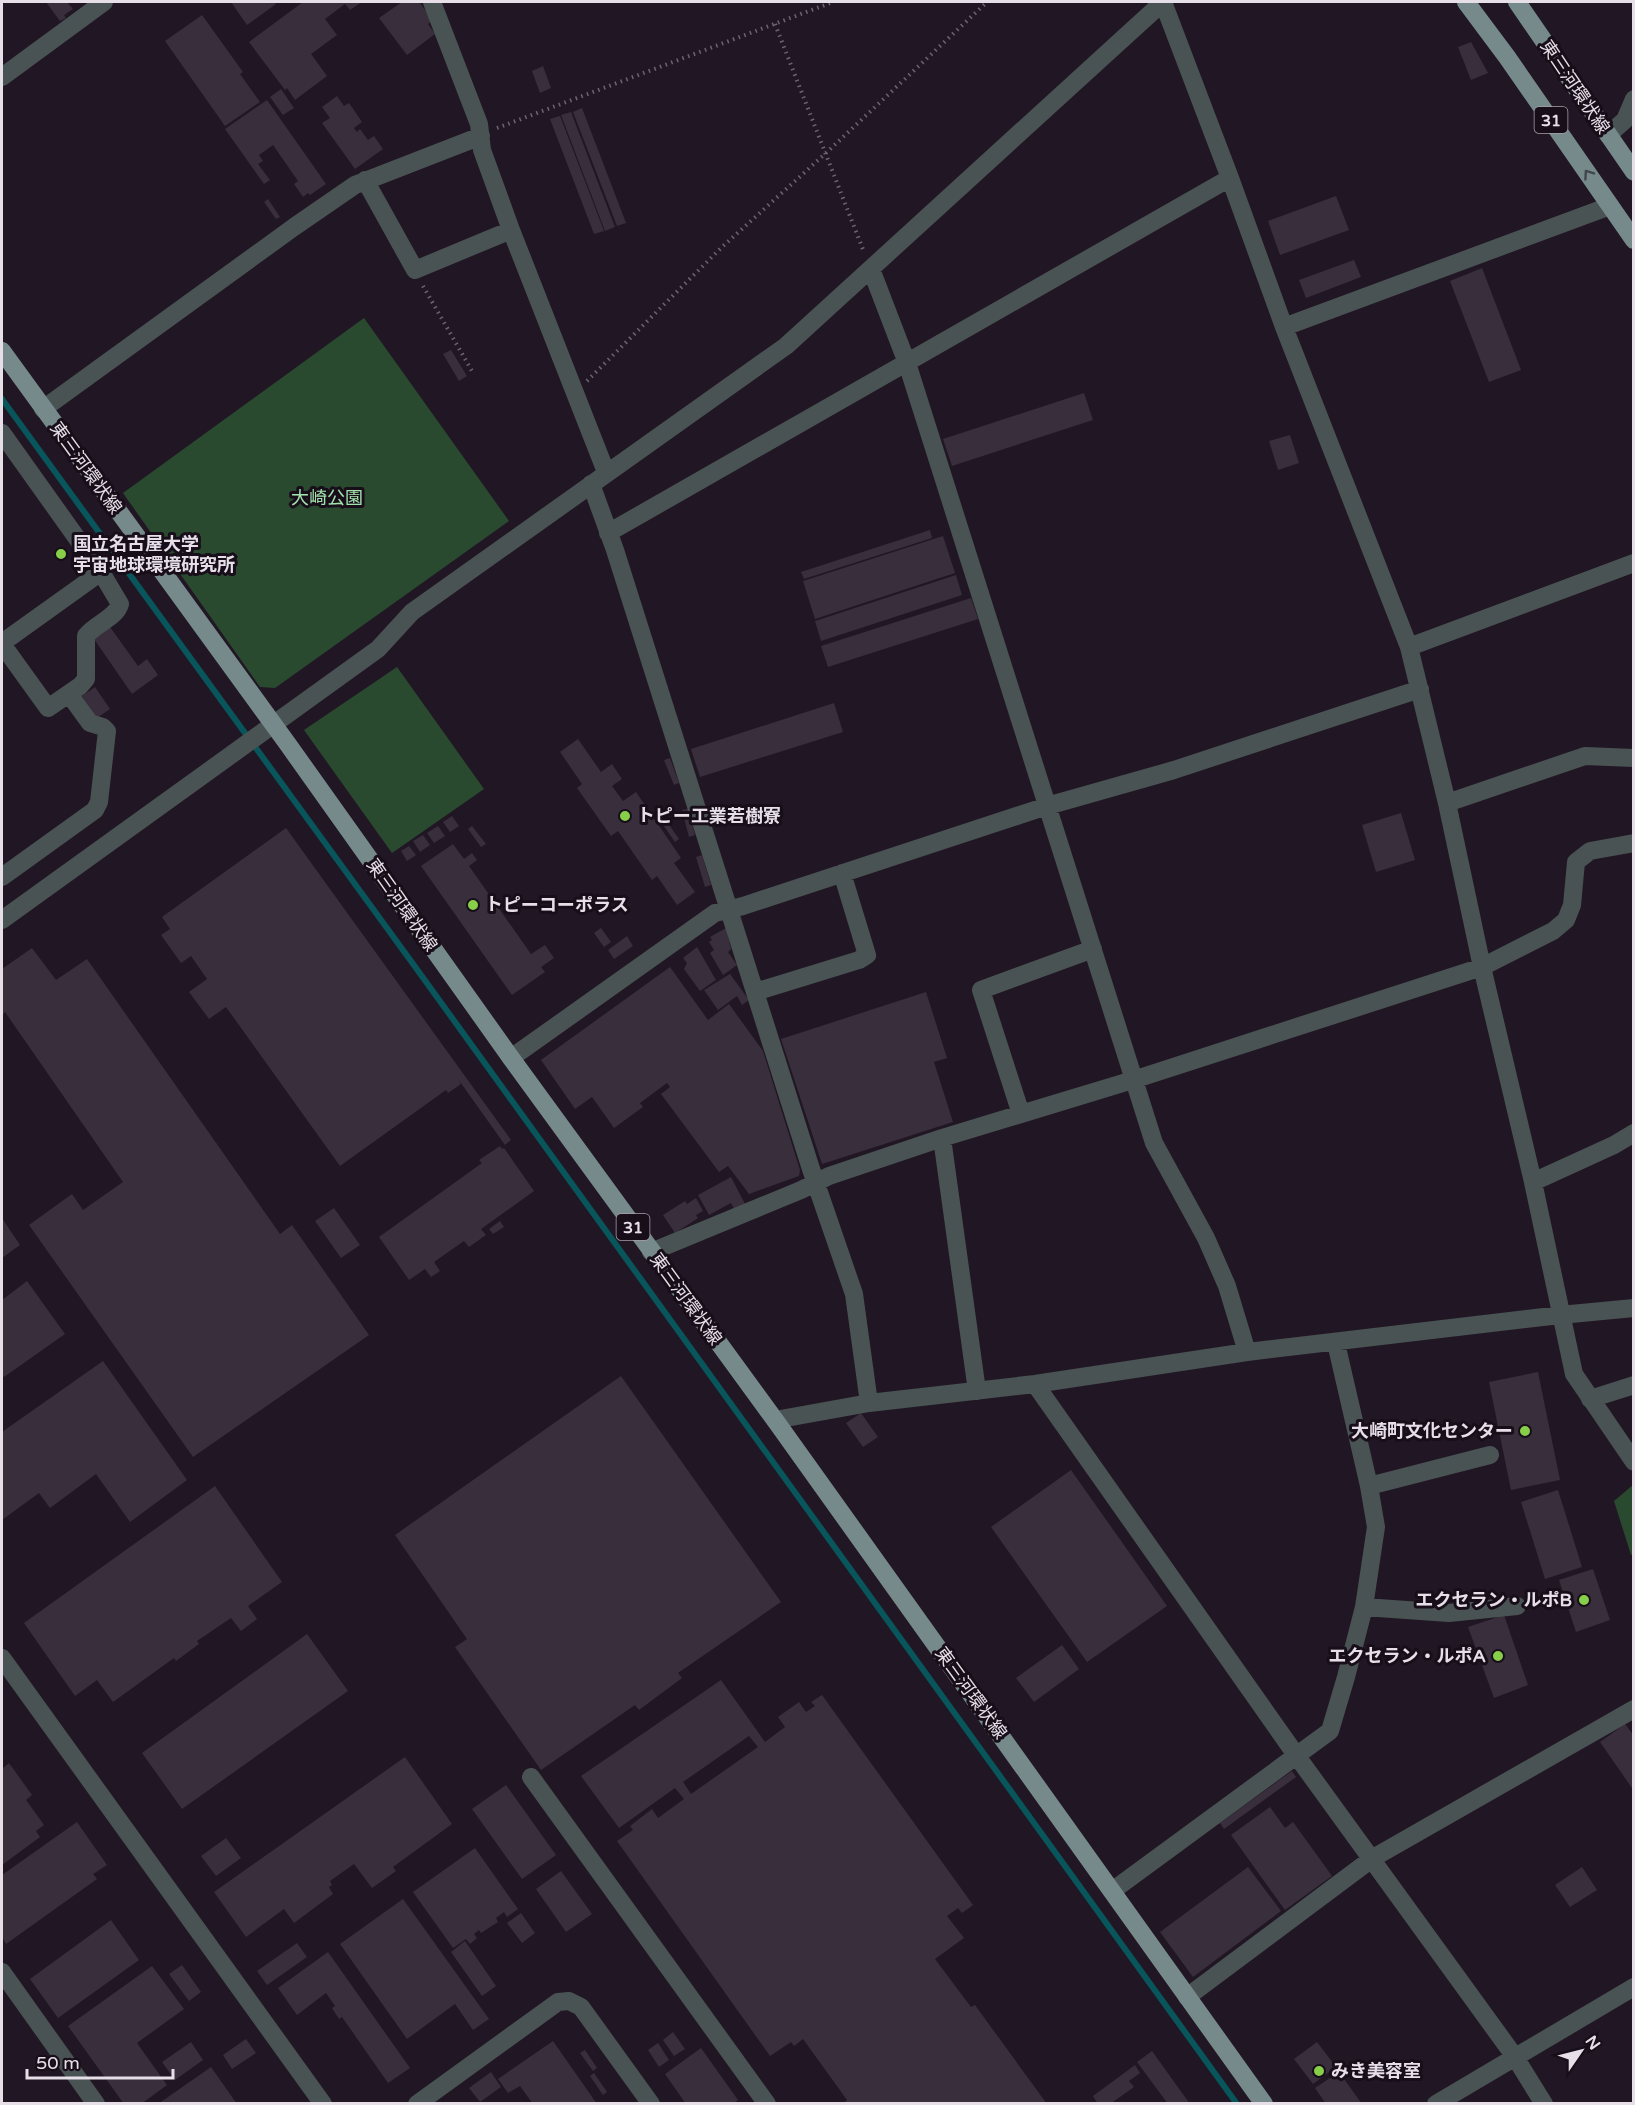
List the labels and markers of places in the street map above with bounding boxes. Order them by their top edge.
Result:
place label: 国立名古屋大学 宇宙地球環境研究所 [73,533,235,576]
marker: 国立名古屋大学 宇宙地球環境研究所 [54,547,68,561]
place label: トピー工業若樹寮 [637,805,781,827]
marker: トピー工業若樹寮 [618,809,632,823]
place label: トピーコーポラス [485,894,629,916]
marker: トピーコーポラス [466,898,480,912]
place label: 大崎町文化センター [1351,1420,1513,1442]
marker: 大崎町文化センター [1518,1424,1532,1438]
place label: エクセラン・ルポB [1416,1589,1572,1611]
marker: エクセラン・ルポB [1577,1593,1591,1607]
place label: エクセラン・ルポA [1329,1645,1486,1667]
marker: エクセラン・ルポA [1491,1649,1505,1663]
place label: みき美容室 [1331,2060,1421,2082]
marker: みき美容室 [1312,2064,1326,2078]

